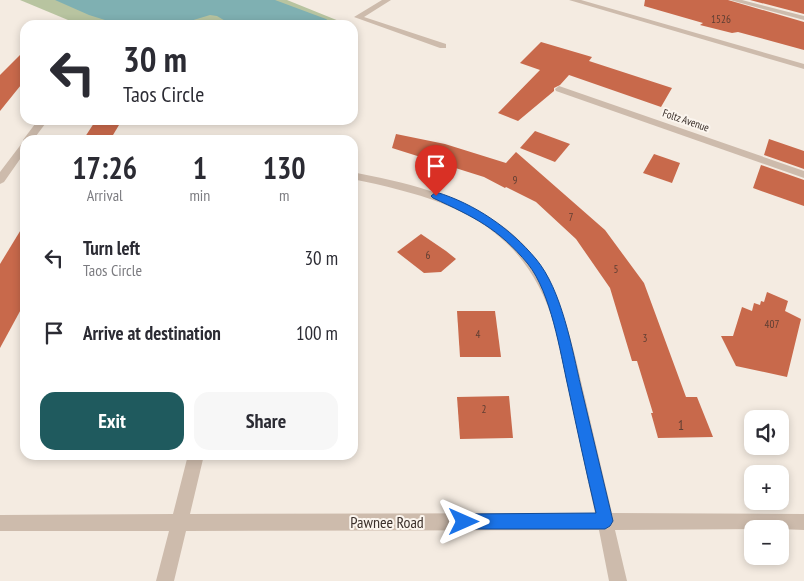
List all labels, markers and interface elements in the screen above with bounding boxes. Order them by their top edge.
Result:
house number: 1526 [711,12,731,26]
text: 30 m [123,36,187,82]
icon: left [40,40,105,105]
text: Taos Circle [123,80,204,108]
street label: Foltz Avenue [661,105,712,135]
pin [415,145,457,196]
text: 17:26 [72,148,137,187]
text: 1 [193,148,207,187]
text: 130 [263,148,306,187]
icon: arrive [422,152,450,180]
house number: 9 [513,173,518,187]
text: Arrival [87,185,123,205]
text: min [189,185,210,205]
text: m [279,185,289,205]
house number: 7 [569,210,574,224]
text: Turn left [83,236,140,260]
icon: left [40,244,68,272]
text: 30 m [305,246,338,270]
house number: 6 [426,248,431,262]
text: Taos Circle [83,260,142,280]
house number: 5 [614,262,619,276]
house number: 407 [765,317,779,331]
icon: arrive [40,319,68,347]
text: Arrive at destination [83,321,221,345]
text: 100 m [296,321,338,345]
house number: 4 [476,327,481,341]
house number: 3 [643,331,648,345]
button: Exit [40,392,184,450]
button: Share [194,392,338,450]
house number: 2 [482,402,487,416]
map controls [744,410,789,565]
button: sound [744,410,789,455]
house number: 1 [678,416,684,434]
button: + [744,465,789,510]
position arrow [437,495,489,547]
street label: Pawnee Road [350,512,424,532]
button: − [744,520,789,565]

